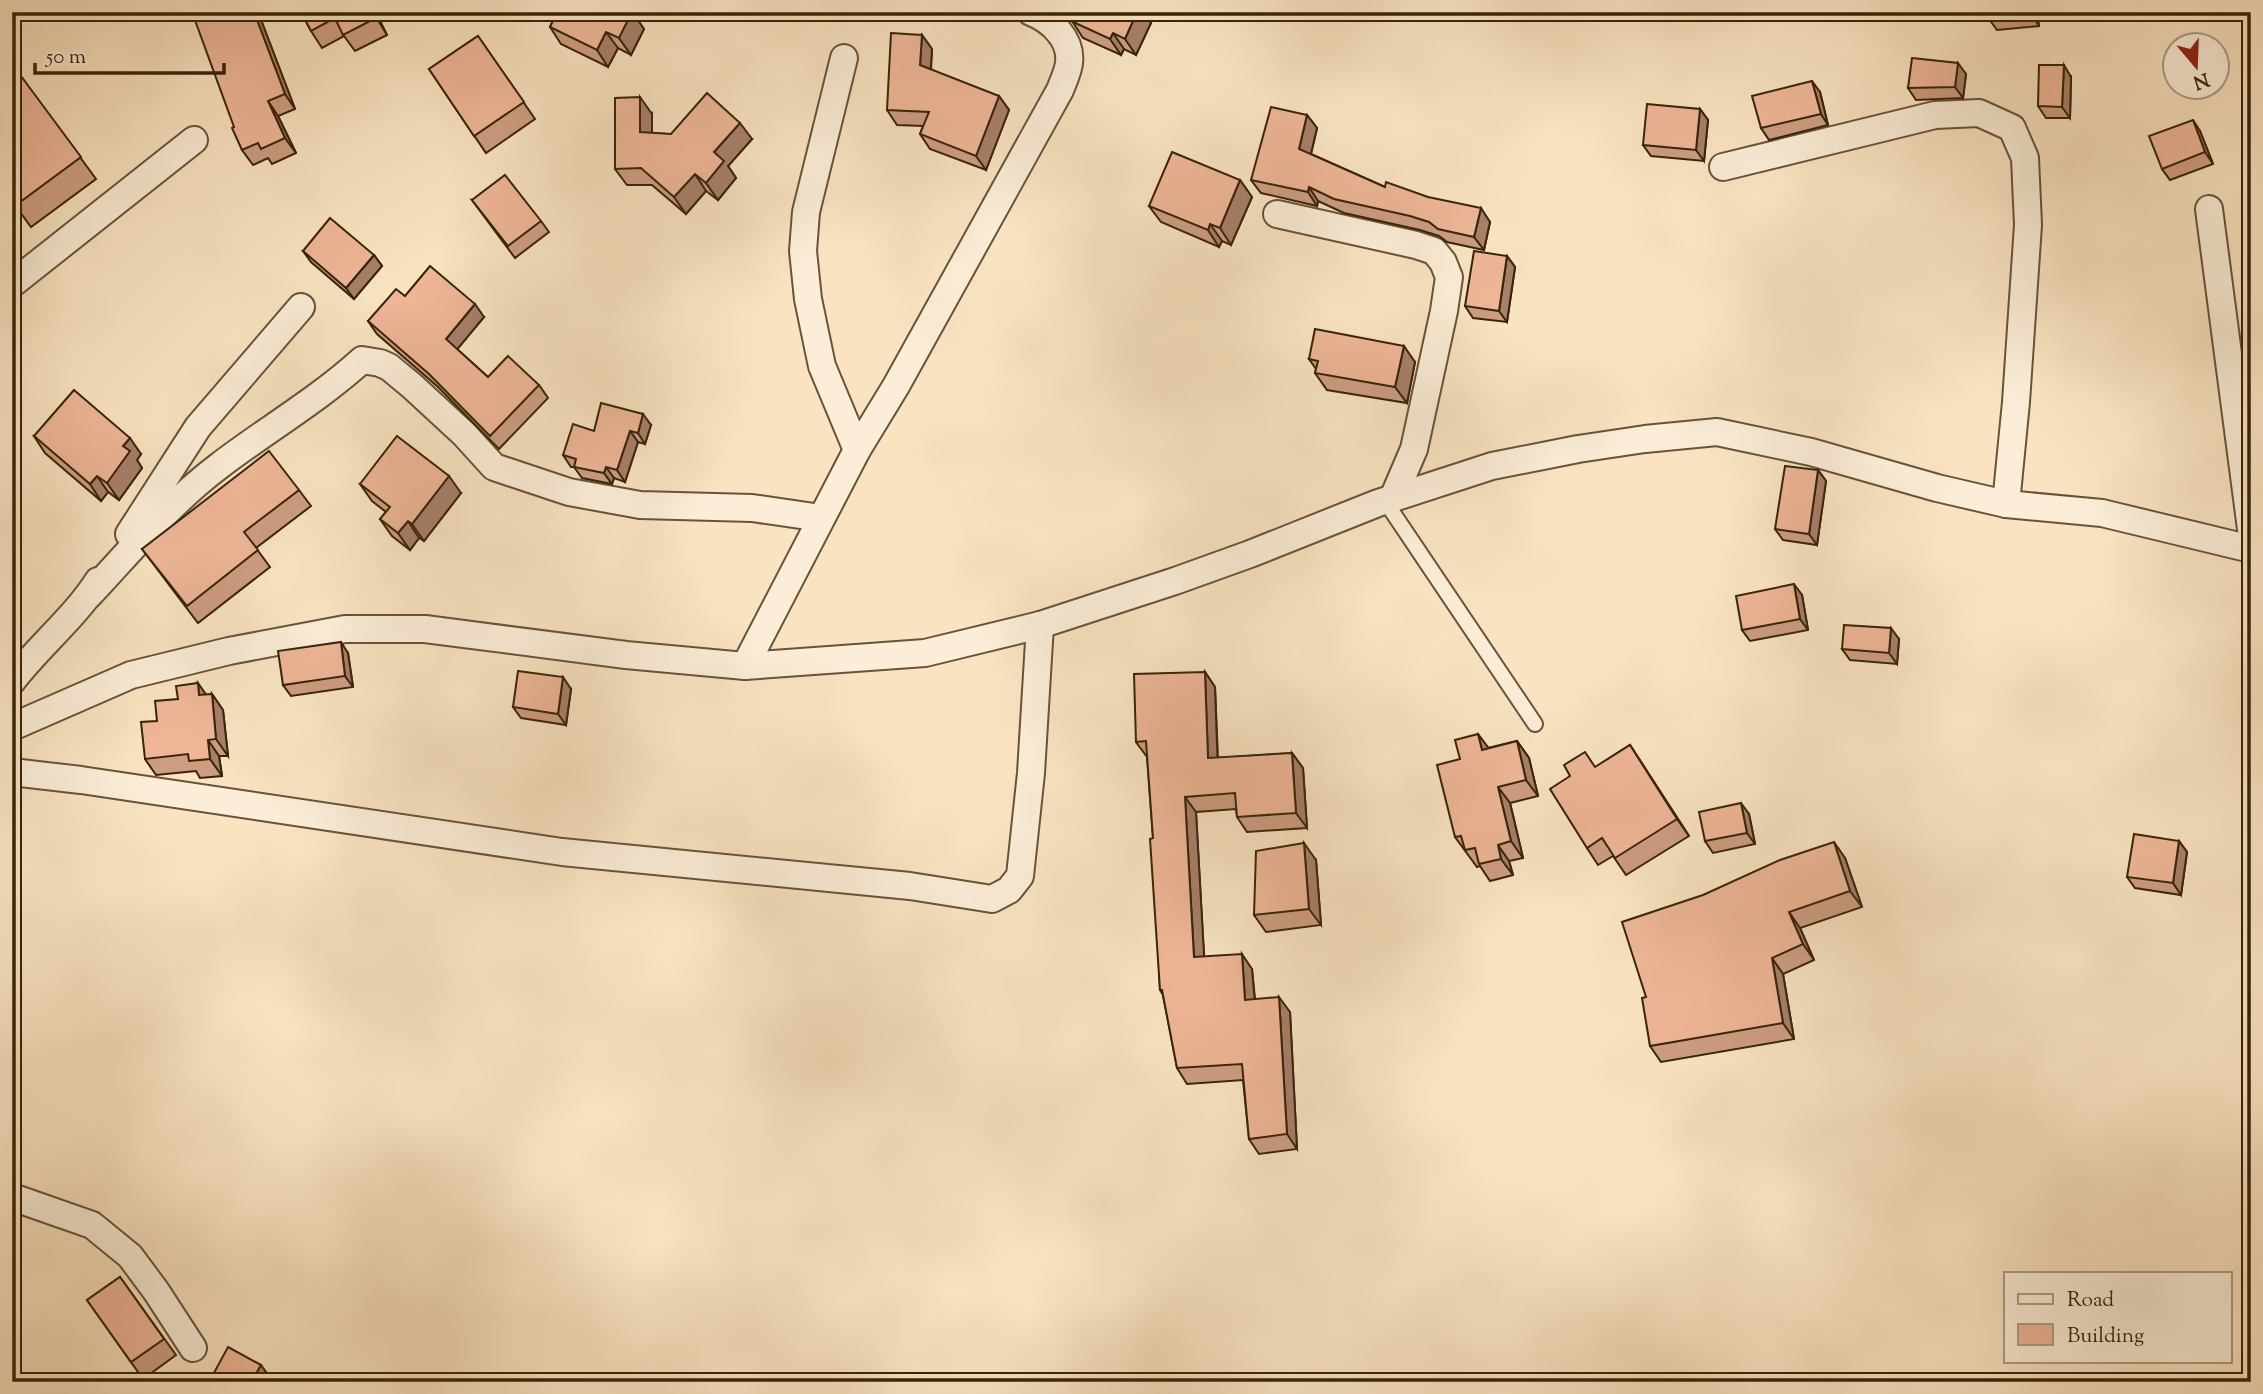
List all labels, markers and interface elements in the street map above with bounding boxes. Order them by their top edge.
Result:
scale bar [35,32,224,76]
north arrow [2162,32,2232,102]
text: 50 m [45,43,86,73]
text: N [2189,64,2212,95]
legend [2004,1272,2232,1362]
text: Road [2067,1286,2114,1316]
text: Building [2067,1322,2144,1352]

